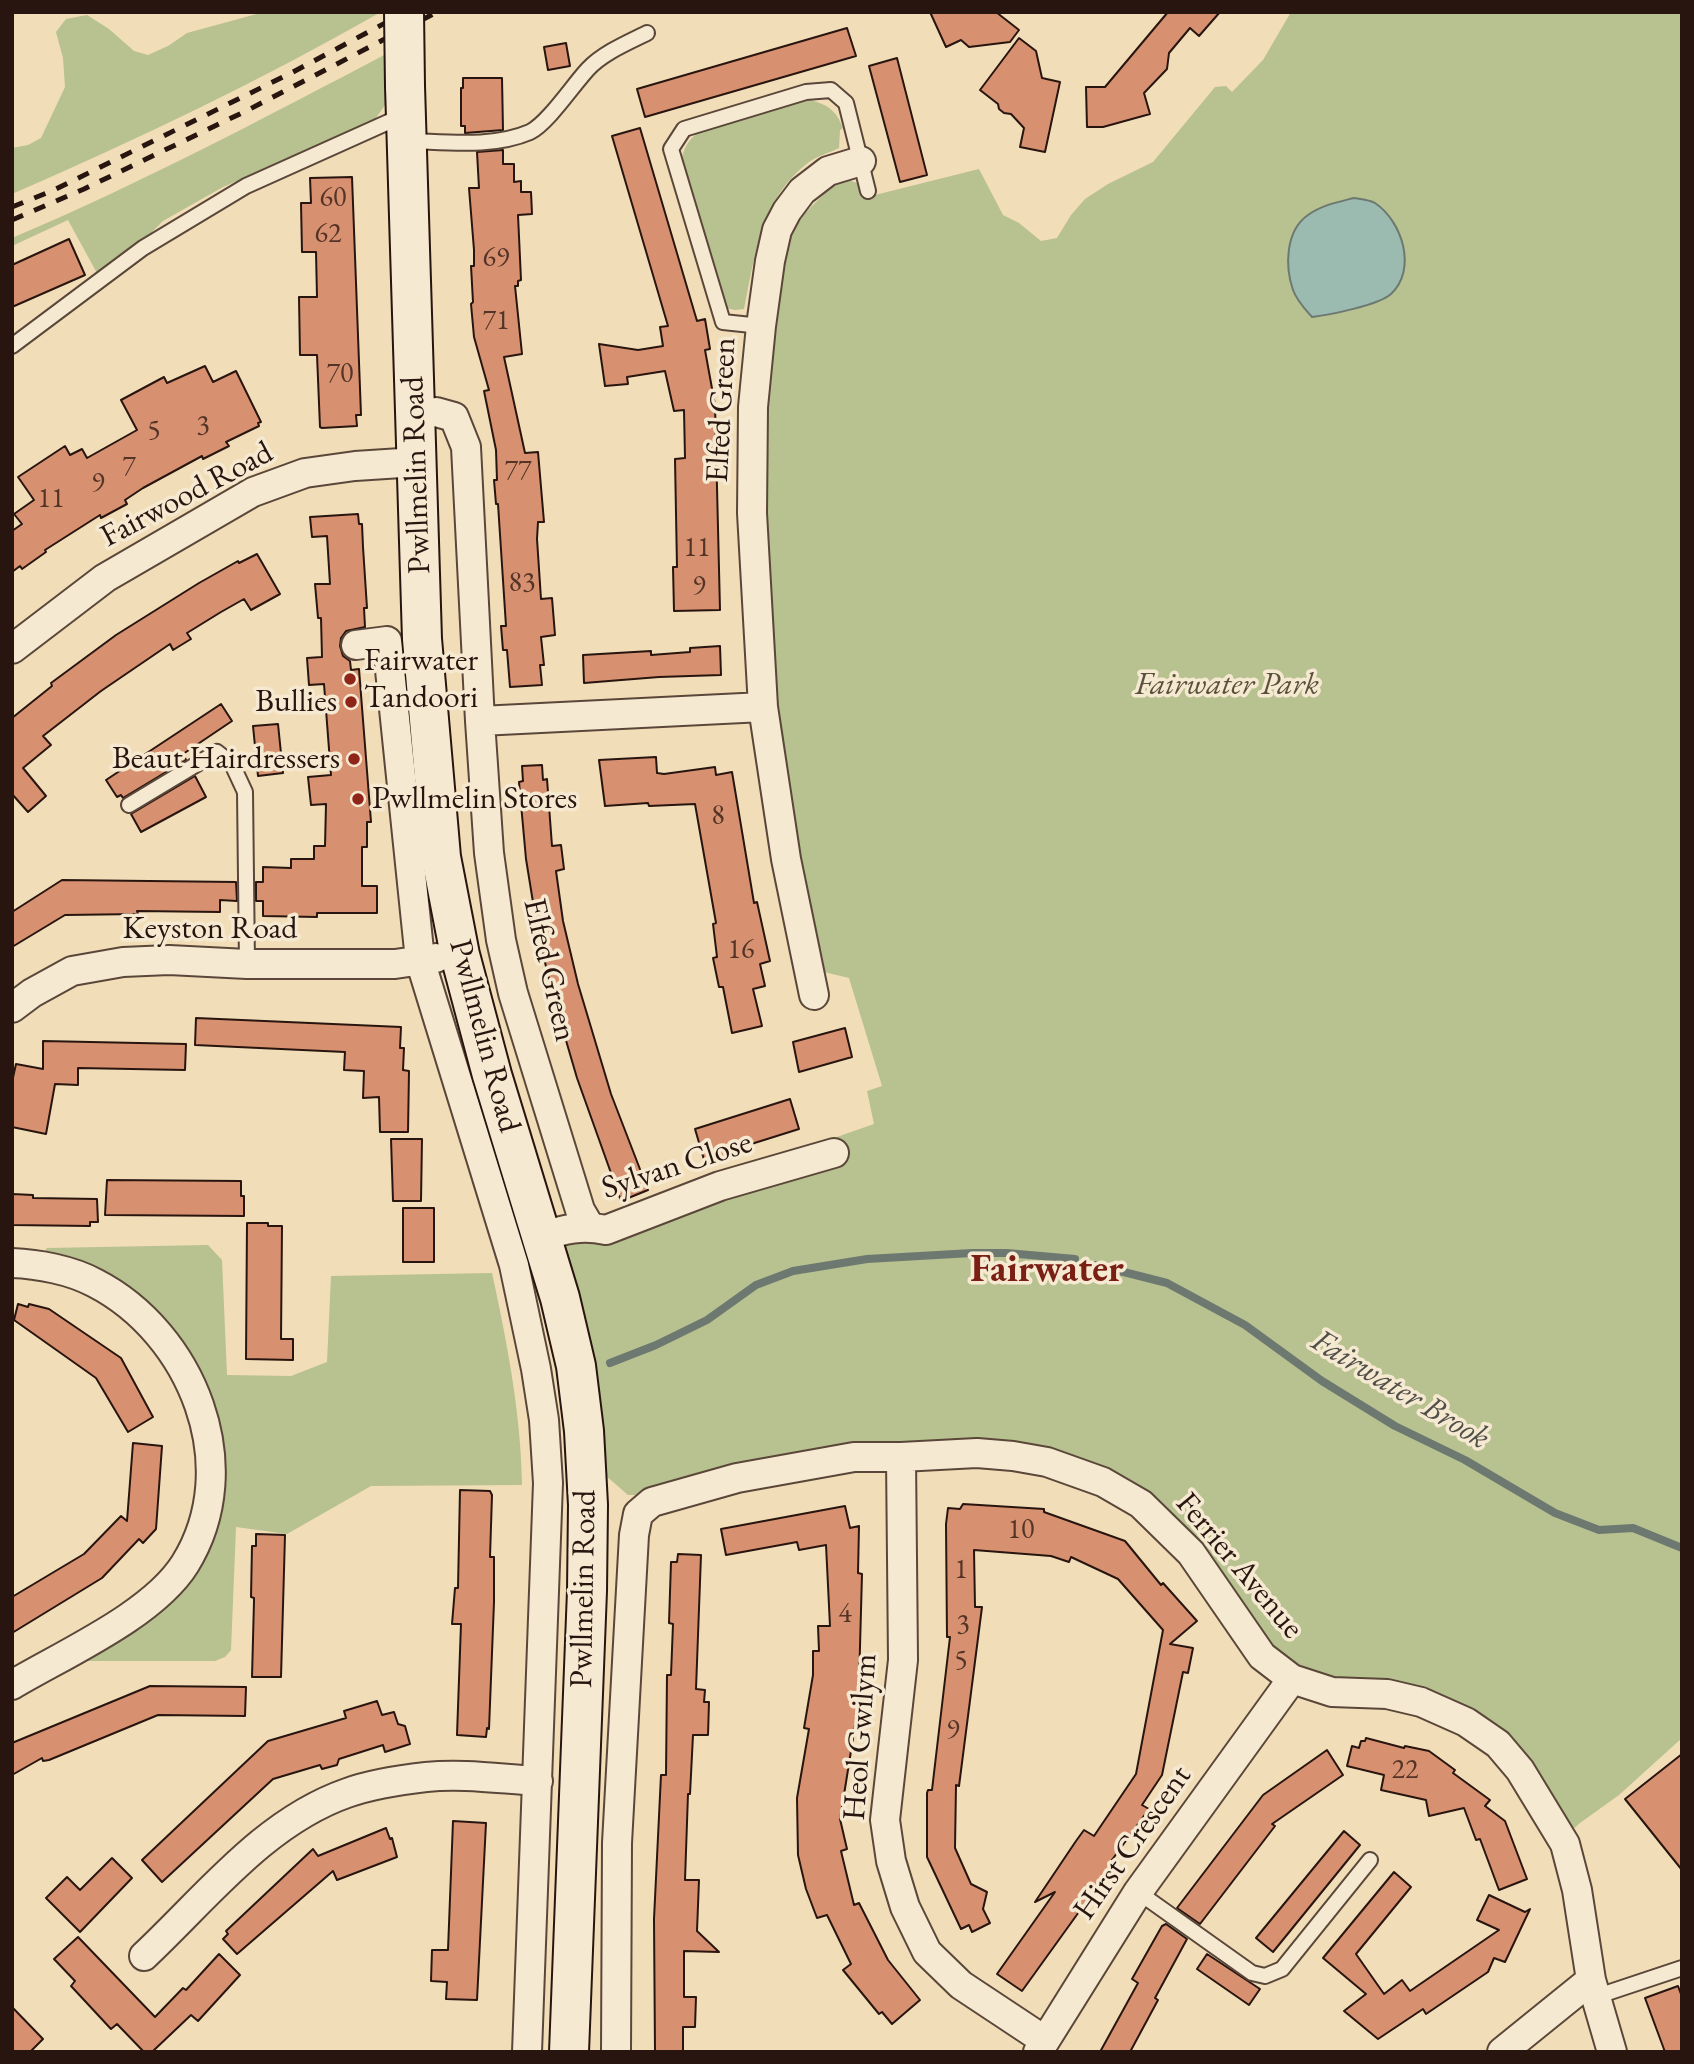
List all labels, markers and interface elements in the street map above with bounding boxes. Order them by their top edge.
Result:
house number: 60 [320,181,346,215]
house number: 62 [315,217,341,251]
house number: 69 [483,241,509,275]
house number: 71 [483,304,509,338]
street label: Elfed Green [699,336,745,484]
house number: 70 [327,357,353,391]
street label: Pwllmelin Road [394,375,440,575]
house number: 3 [196,409,210,443]
house number: 5 [147,414,161,448]
street label: Fairwood Road [95,434,279,556]
house number: 7 [122,450,136,484]
house number: 77 [505,454,531,488]
house number: 9 [91,466,105,500]
house number: 11 [38,482,64,516]
house number: 11 [684,531,710,565]
house number: 83 [509,566,535,600]
house number: 9 [692,569,706,603]
place label: Fairwater Tandoori [364,642,478,717]
park label: Fairwater Park [1135,666,1319,704]
marker: Fairwater Tandoori [342,671,358,687]
place label: Bullies [255,683,337,721]
marker: Bullies [343,694,359,710]
place label: Beaut Hairdressers [112,740,340,778]
marker: Beaut Hairdressers [346,751,362,767]
place label: Pwllmelin Stores [372,780,577,818]
marker: Pwllmelin Stores [350,791,366,807]
house number: 8 [711,799,725,833]
street label: Elfed Green [514,895,584,1045]
street label: Keyston Road [123,910,297,948]
house number: 16 [728,933,754,967]
street label: Pwllmelin Road [440,935,528,1137]
street label: Sylvan Close [597,1124,757,1208]
district label: Fairwater [970,1248,1124,1294]
water label: Fairwater Brook [1304,1321,1496,1459]
street label: Ferrier Avenue [1167,1485,1311,1647]
street label: Pwllmelin Road [563,1490,605,1688]
house number: 10 [1008,1513,1034,1547]
house number: 1 [954,1553,968,1587]
house number: 4 [838,1597,852,1631]
house number: 3 [956,1608,970,1642]
house number: 5 [954,1644,968,1678]
street label: Heol Gwilym [836,1652,886,1822]
house number: 9 [946,1713,960,1747]
house number: 22 [1392,1753,1418,1787]
street label: Hirst Crescent [1066,1759,1200,1927]

